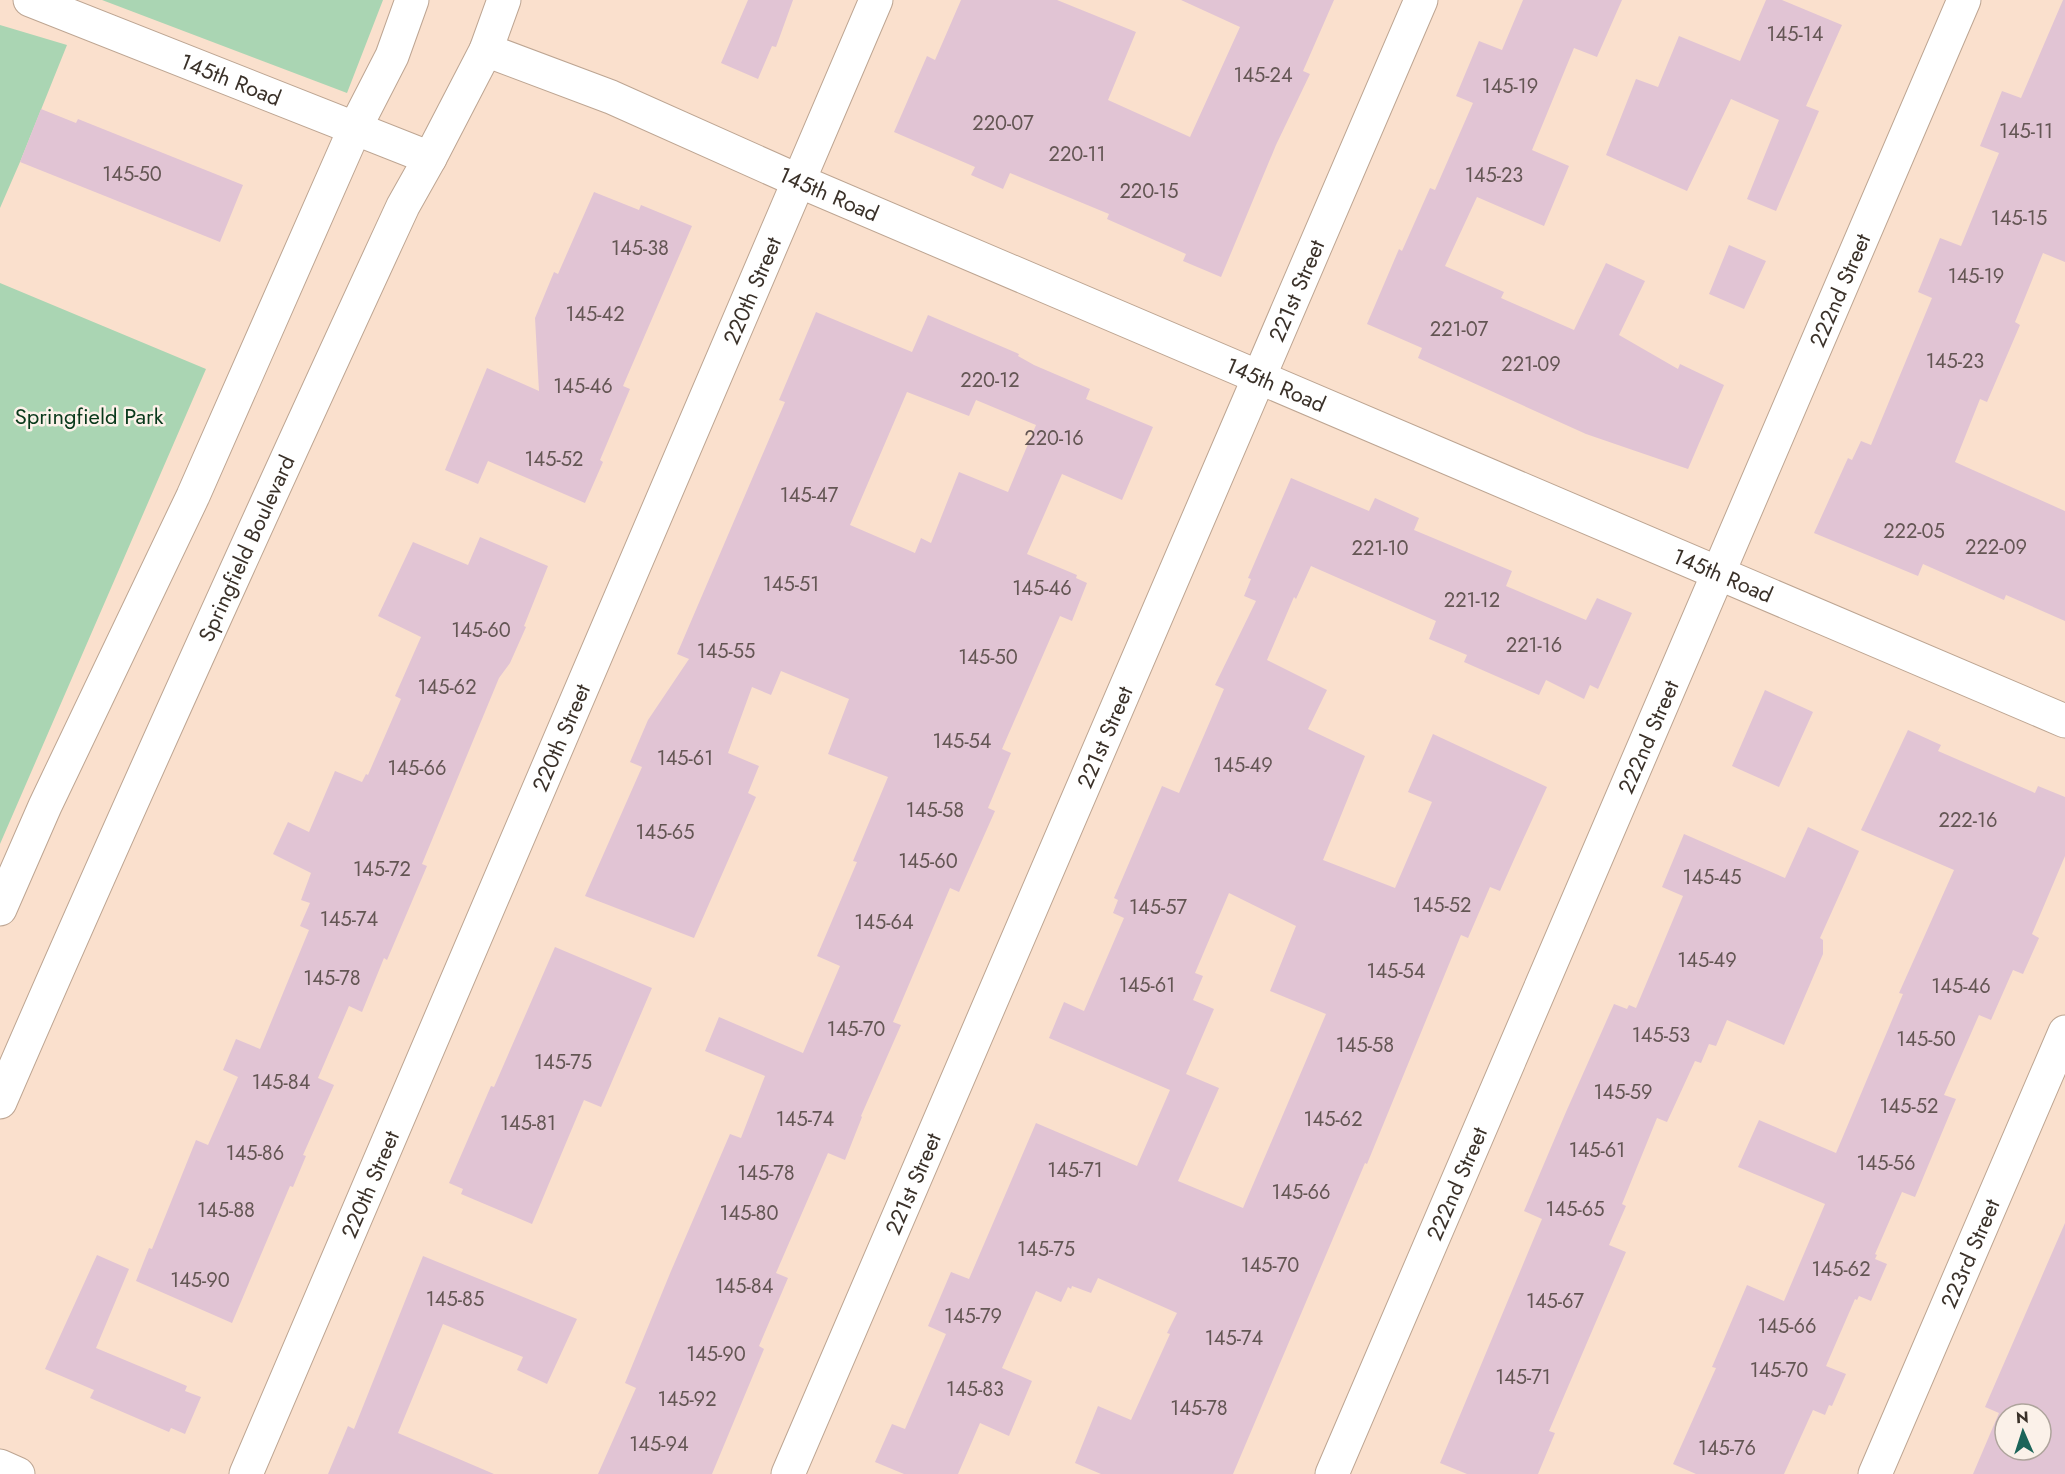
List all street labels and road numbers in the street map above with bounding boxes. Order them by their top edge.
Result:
street label: 145th Road [176,45,286,114]
street label: 145th Road [774,158,884,229]
street label: 222nd Street [1801,228,1878,352]
street label: 220th Street [715,231,789,349]
street label: 221st Street [1260,234,1333,347]
street label: 145th Road [1221,349,1331,420]
street label: Springfield Boulevard [190,450,303,647]
street label: 145th Road [1668,540,1778,611]
street label: 222nd Street [1610,674,1687,799]
street label: 220th Street [524,678,598,796]
street label: 221st Street [1068,680,1141,793]
street label: 222nd Street [1418,1121,1495,1245]
street label: 220th Street [333,1125,407,1243]
street label: 221st Street [877,1127,949,1240]
street label: 223rd Street [1932,1193,2008,1313]

